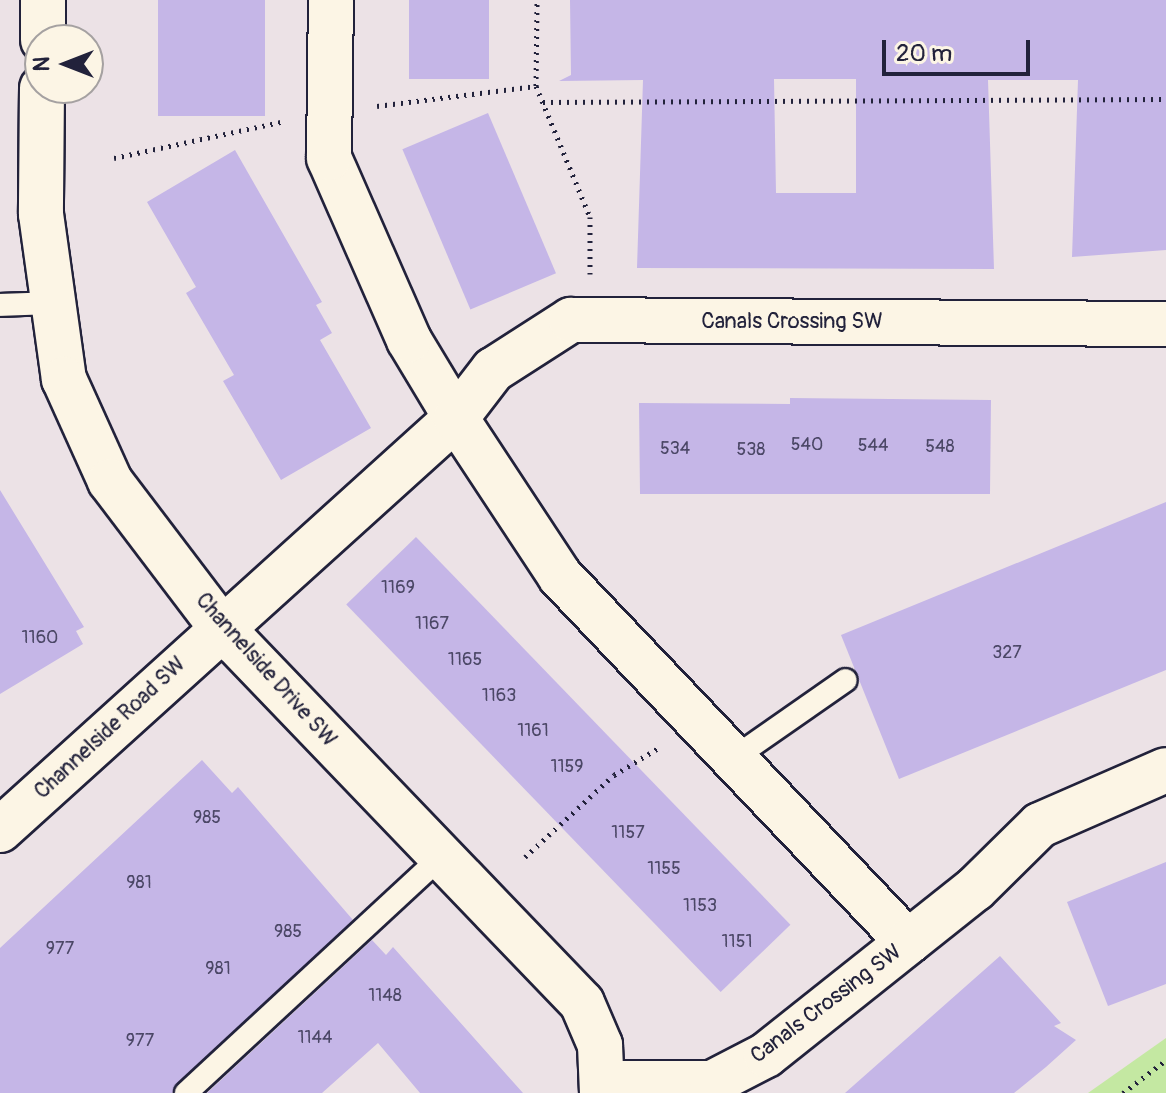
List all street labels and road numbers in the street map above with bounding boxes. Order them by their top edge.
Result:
street label: Canals Crossing SW [701,309,883,335]
street label: Channelside Drive SW [190,588,342,752]
street label: Channelside Road SW [29,651,191,805]
street label: Canals Crossing SW [745,939,907,1069]

